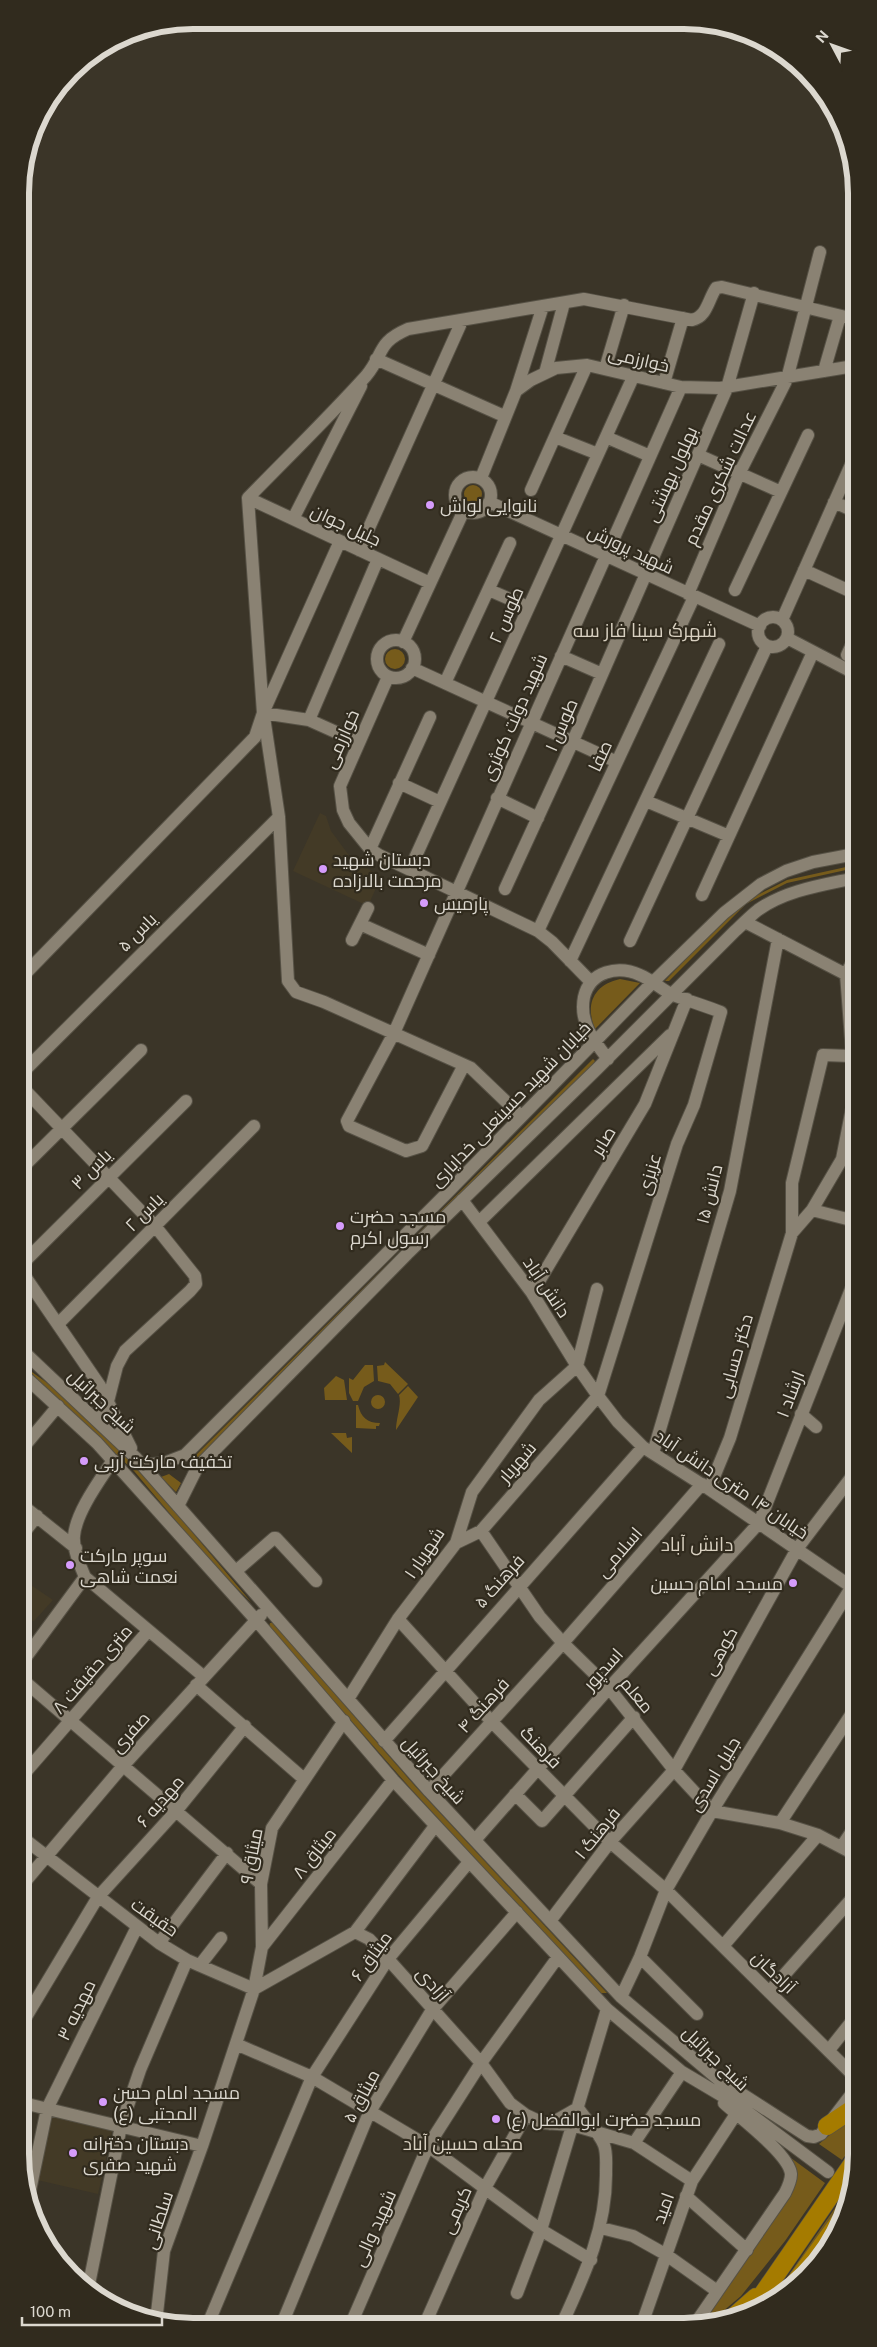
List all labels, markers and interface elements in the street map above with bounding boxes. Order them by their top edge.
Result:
north arrow [807,20,857,70]
text: N [813,27,832,46]
street label: خوارزمی [606,342,672,377]
street label: عدالت شکری مقدم [680,408,762,549]
street label: بهلول بهشتی [641,423,702,525]
place label: نانوایی لواش [440,495,537,517]
marker: نانوایی لواش [424,499,436,511]
street label: جلیل جوان [307,500,384,551]
street label: شهید پرورش [584,520,677,580]
street label: طوس ۲ [484,584,529,647]
district label: شهرک سینا فاز سه [573,619,717,642]
street label: شهید دولت کوثری [477,650,552,784]
street label: طوس ۱ [540,695,583,755]
street label: خوارزمی [319,706,364,772]
street label: صفا [584,737,616,775]
place label: دبستان شهید مرحمت بالازاده [333,849,442,892]
marker: دبستان شهید مرحمت بالازاده [317,863,329,875]
place label: پارمیس [434,893,488,916]
marker: پارمیس [418,897,430,909]
street label: یاس ۵ [113,908,162,956]
street label: خیابان شهید حسینعلی خدایاری [425,1017,595,1192]
street label: صابر [586,1123,621,1161]
street label: یاس ۳ [66,1144,116,1194]
street label: عزیزی [633,1151,666,1198]
street label: دانش ۱۵ [691,1162,727,1226]
street label: یاس ۲ [120,1188,168,1236]
place label: مسجد حضرت رسول اکرم [350,1206,446,1250]
marker: مسجد حضرت رسول اکرم [334,1220,346,1232]
street label: دانش آباد [518,1253,575,1322]
street label: دکتر حسابی [713,1312,758,1401]
street label: شیخ جبرائیل [63,1365,140,1439]
street label: ارشاد ۱ [772,1368,809,1421]
street label: خیابان ۱۴ متری دانش آباد [651,1425,813,1543]
street label: شهریار [493,1437,541,1488]
place label: تخفیف مارکت آربی [94,1451,232,1473]
marker: تخفیف مارکت آربی [78,1455,90,1467]
street label: اسلامی [592,1523,647,1582]
street label: شهریار ۱ [399,1524,449,1583]
district label: دانش آباد [661,1533,733,1555]
place label: سوپر مارکت نعمت شاهی [80,1545,178,1588]
street label: فرهنگ ۵ [469,1550,529,1613]
marker: سوپر مارکت نعمت شاهی [64,1559,76,1571]
place label: مسجد امام حسین [650,1573,783,1596]
marker: مسجد امام حسین [787,1577,799,1589]
street label: ۸ متری حقیقت [48,1620,137,1719]
street label: کوهی [698,1623,743,1679]
street label: اسدپور [578,1644,629,1696]
street label: فرهنگ ۴ [453,1673,514,1738]
street label: معلم [614,1673,658,1719]
street label: صفری [106,1707,155,1757]
street label: فرهنگ [515,1721,566,1773]
street label: شیخ جبرائیل [397,1732,470,1810]
street label: جلیل اسدی [684,1733,745,1816]
street label: مهدیه ۶ [132,1771,189,1832]
street label: فرهنگ ۱ [570,1803,625,1864]
street label: میثاق ۸ [288,1823,342,1884]
street label: میثاق ۹ [235,1826,269,1886]
street label: حقیقت [127,1893,183,1941]
street label: میثاق ۶ [346,1927,398,1986]
street label: آزادگان [747,1946,800,1999]
street label: آزادی [411,1962,454,2006]
street label: مهدیه ۳ [52,1976,101,2044]
street label: شیخ جبرائیل [677,2021,754,2096]
street label: میثاق ۵ [338,2066,385,2127]
place label: مسجد امام حسن المجتبی (ع) [113,2082,240,2126]
marker: مسجد امام حسن المجتبی (ع) [97,2096,109,2108]
place label: مسجد حضرت ابوالفضل (ع) [506,2109,701,2132]
marker: مسجد حضرت ابوالفضل (ع) [490,2113,502,2125]
district label: محله حسین آباد [403,2132,523,2155]
place label: دبستان دخترانه شهید صفری [83,2133,188,2176]
marker: دبستان دخترانه شهید صفری [67,2147,79,2159]
street label: کریمی [436,2183,477,2237]
street label: شهید والی [348,2186,401,2270]
street label: سلطانی [139,2188,178,2252]
street label: امید [648,2190,678,2226]
scale bar [22,2294,162,2326]
text: 100 m [30,2303,71,2320]

